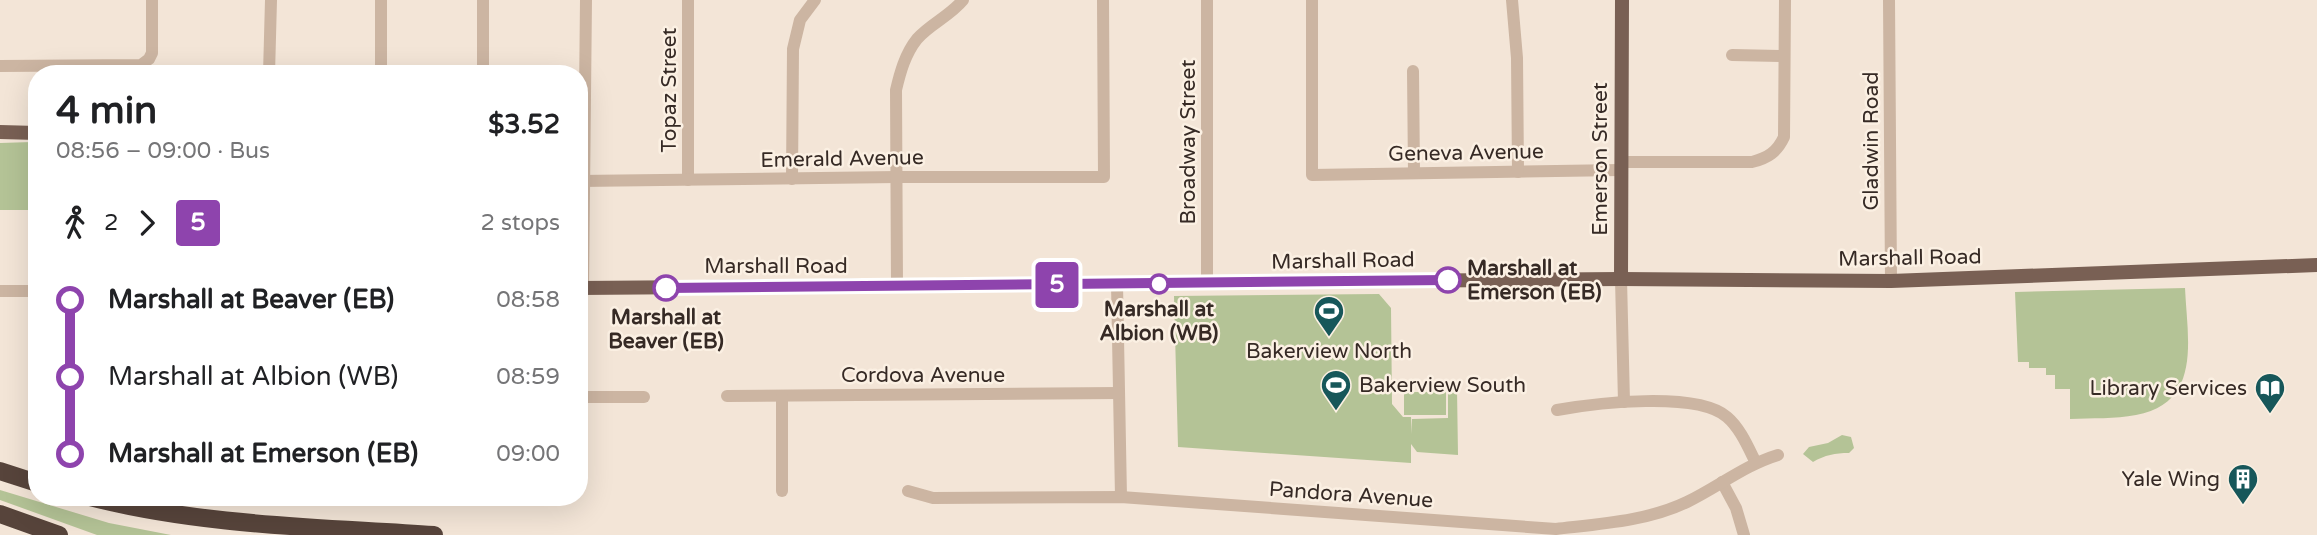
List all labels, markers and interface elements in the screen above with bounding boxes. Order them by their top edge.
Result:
street label: Topaz Street [657,27,682,153]
street label: Broadway Street [1176,60,1201,224]
street label: Gladwin Road [1859,71,1884,211]
street label: Emerson Street [1588,82,1613,236]
text: 4 min [56,88,157,134]
text: $3.52 [488,109,560,140]
text: 08:56 – 09:00 · Bus [56,137,270,165]
street label: Geneva Avenue [1388,139,1544,167]
street label: Emerald Avenue [760,145,924,173]
icon: walk [56,204,94,242]
icon: forward [128,204,166,242]
text: 5 [190,208,206,237]
text: 2 [104,209,118,237]
text: 2 stops [480,209,560,237]
street label: Marshall Road [1838,244,1982,272]
street label: Marshall Road [1271,247,1415,275]
street label: Marshall Road [704,254,848,279]
place label: Marshall at Emerson (EB) [1467,256,1602,305]
line badge: 5 [1034,262,1080,308]
marker: Marshall at Emerson (EB) [1435,267,1461,293]
text: 5 [1049,270,1065,299]
marker: Marshall at Albion (WB) [1149,274,1169,294]
marker: Marshall at Beaver (EB) [653,275,679,301]
text: Marshall at Beaver (EB) [108,284,394,315]
text: 08:58 [496,286,560,314]
sports icon: Bakerview North [1312,294,1346,338]
place label: Marshall at Albion (WB) [1100,297,1218,346]
place label: Marshall at Beaver (EB) [608,305,724,354]
place label: Bakerview North [1246,339,1412,364]
text: Marshall at Albion (WB) [108,361,398,392]
text: 08:59 [496,363,560,391]
street label: Cordova Avenue [841,363,1005,388]
sports icon: Bakerview South [1319,368,1353,412]
library icon: Library Services [2253,371,2287,415]
place label: Bakerview South [1359,373,1526,398]
place label: Library Services [2090,376,2247,401]
text: Marshall at Emerson (EB) [108,438,418,469]
text: 09:00 [496,440,560,468]
building icon: Yale Wing [2226,462,2260,506]
place label: Yale Wing [2122,467,2220,492]
street label: Pandora Avenue [1268,477,1434,513]

